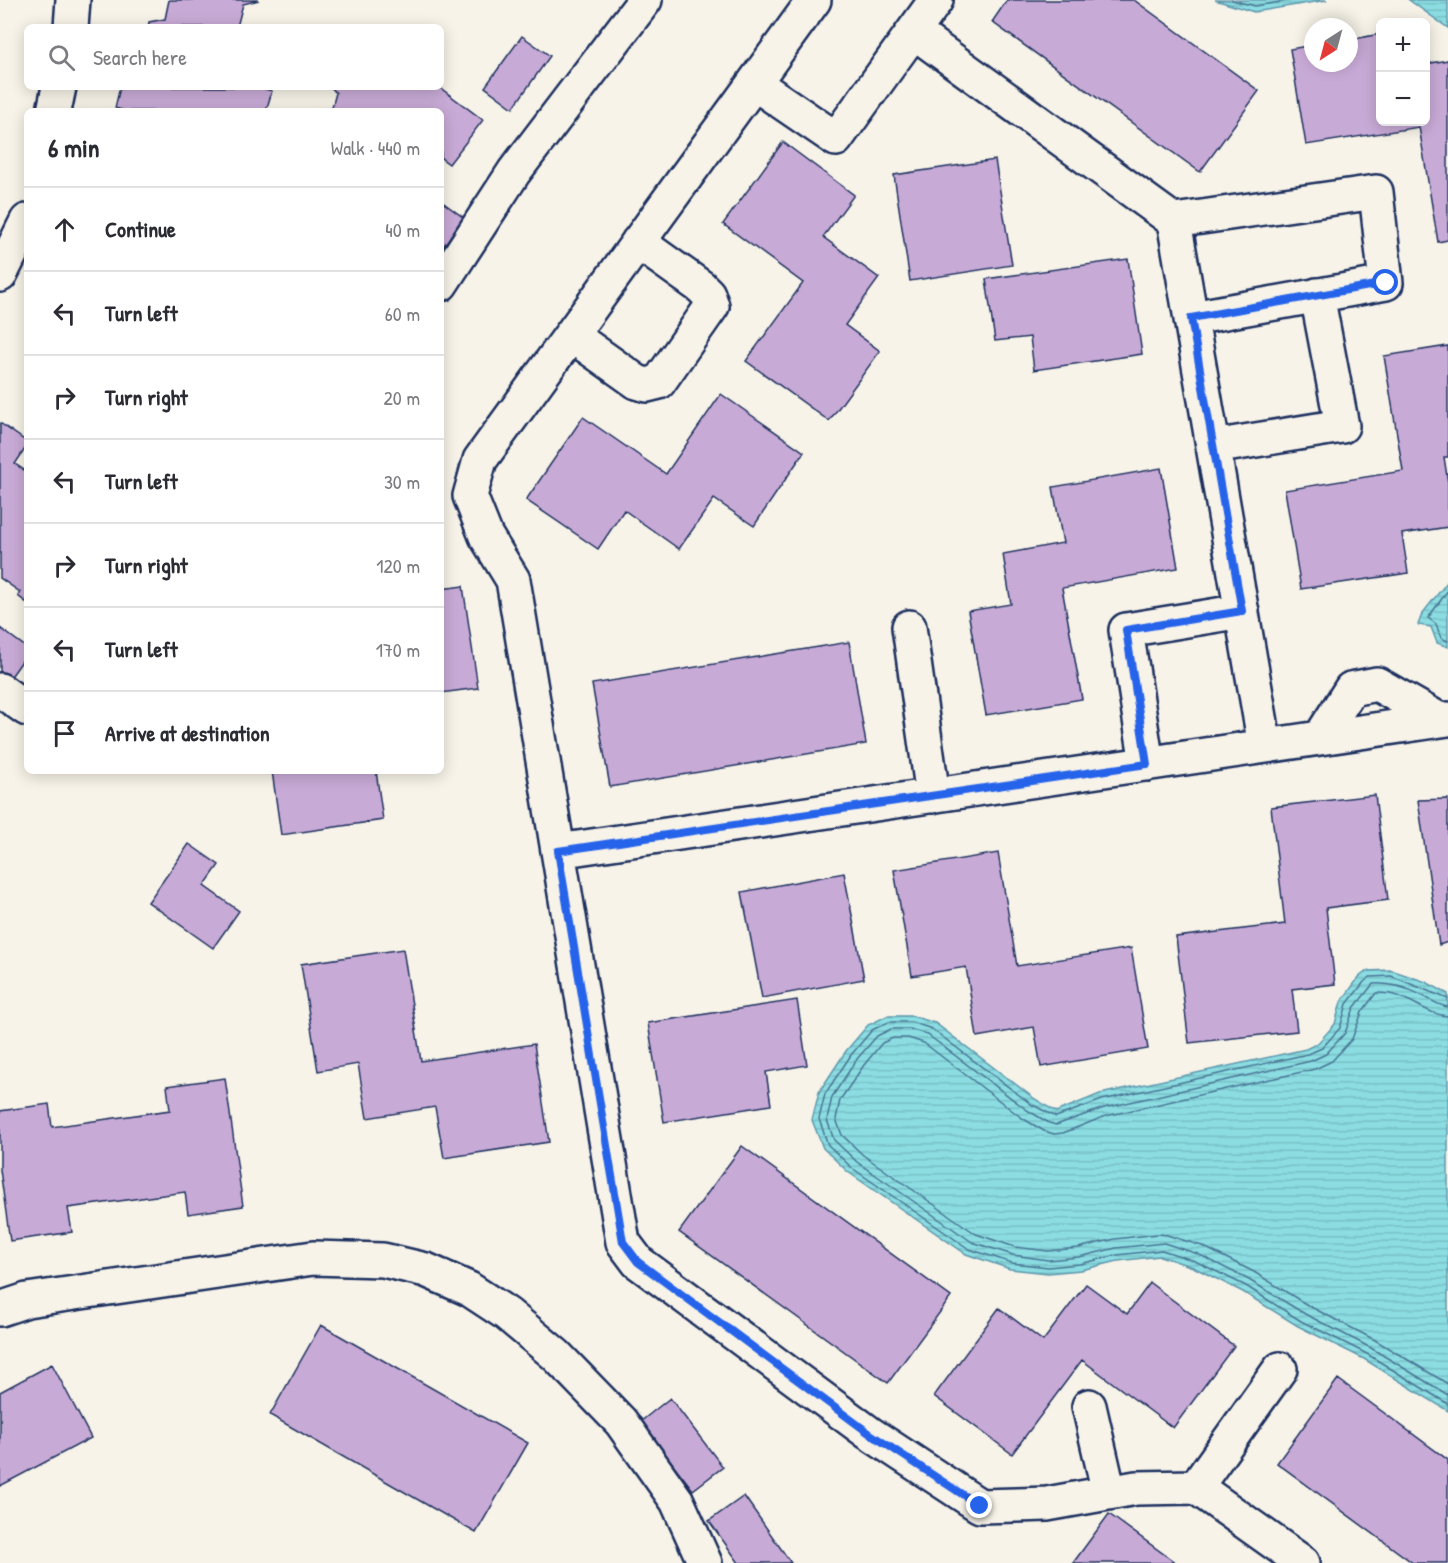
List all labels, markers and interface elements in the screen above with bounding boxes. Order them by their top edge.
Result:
north arrow [1304,18,1358,72]
map controls [1376,18,1430,126]
button: + [1376,18,1430,72]
search box [24,24,444,90]
icon: search [45,41,78,74]
text: Search here [93,42,187,72]
button: − [1376,72,1430,126]
text: 6 min [48,130,100,165]
text: Walk · 440 m [331,134,420,161]
icon: ahead [48,213,81,246]
text: Continue [105,214,176,244]
text: 40 m [385,216,420,243]
route start [1372,269,1398,295]
icon: left [48,297,81,330]
text: Turn left [105,298,178,328]
text: 60 m [385,300,420,327]
icon: right [48,381,81,414]
text: Turn right [105,382,188,412]
text: 20 m [383,384,420,411]
icon: left [48,465,81,498]
text: Turn left [105,466,178,496]
text: 30 m [384,468,420,495]
icon: right [48,549,81,582]
text: Turn right [105,550,188,580]
text: 120 m [376,552,420,579]
icon: left [48,633,81,666]
text: Turn left [105,634,178,664]
text: 170 m [376,636,420,663]
icon: arrive [48,717,81,750]
text: Arrive at destination [105,718,270,748]
route end [966,1492,992,1518]

